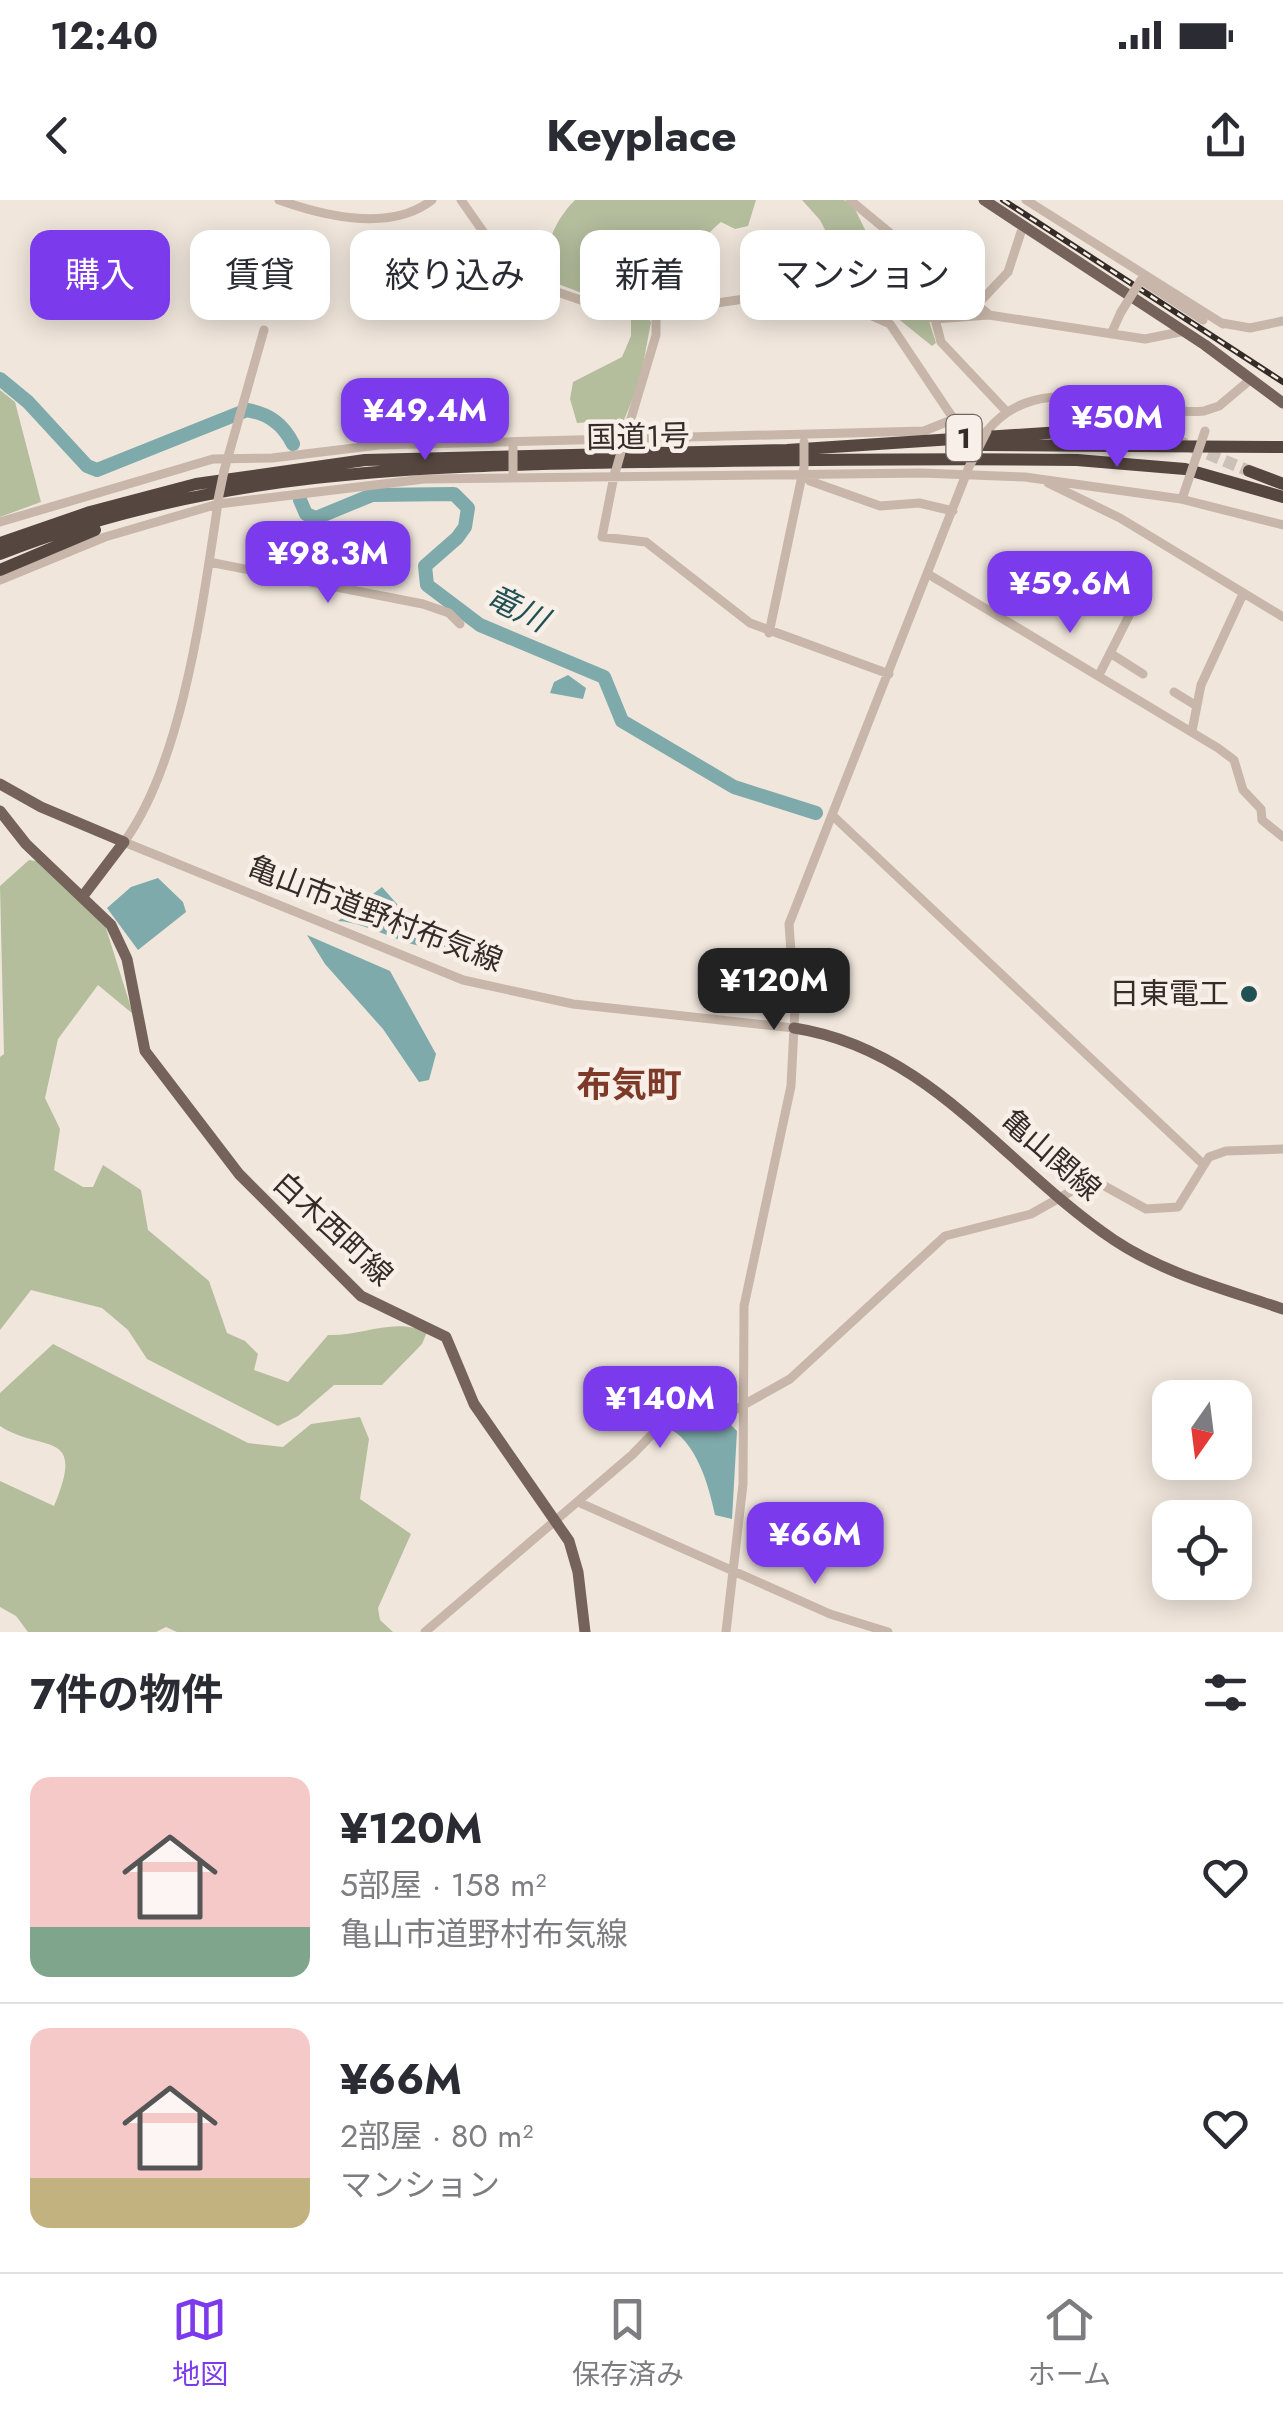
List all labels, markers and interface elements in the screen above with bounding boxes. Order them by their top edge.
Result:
text: 12:40 [50,8,158,63]
text: Keyplace [546,103,737,168]
icon: back [30,108,85,163]
icon: share [1198,108,1253,163]
chip: 購入 [30,230,170,320]
chip: 賃貸 [190,230,330,320]
chip: 絞り込み [350,230,560,320]
chip: 新着 [580,230,720,320]
chip: マンション [740,230,985,320]
pin: ¥49.4M [344,378,506,463]
pin: ¥50M [1058,385,1176,470]
text: ¥49.4M [363,387,487,433]
text: ¥50M [1071,394,1163,440]
street label: 国道1号 [586,414,690,459]
road number: 1 [946,415,982,461]
pin: ¥98.3M [247,521,409,606]
text: ¥98.3M [267,530,389,576]
pin: ¥59.6M [989,551,1151,636]
text: ¥59.6M [1009,560,1131,606]
water label: 竜川 [478,573,559,644]
street label: 亀山市道野村布気線 [241,845,509,982]
pin: ¥120M [704,948,844,1033]
text: ¥120M [720,957,828,1003]
place label: 日東電工 [1109,972,1229,1015]
marker: 日東電工 [1238,983,1260,1005]
district label: 布気町 [576,1060,682,1110]
street label: 亀山関線 [992,1099,1111,1210]
street label: 白木西町線 [264,1162,403,1296]
pin: ¥140M [590,1366,730,1451]
text: ¥140M [605,1375,715,1421]
north arrow [1152,1380,1252,1480]
map controls [1152,1380,1252,1600]
button: locate [1152,1500,1252,1600]
pin: ¥66M [756,1502,874,1587]
text: ¥66M [769,1511,861,1557]
text: 7件の物件 [30,1664,223,1725]
icon: filters [1198,1665,1253,1720]
text: ¥120M [340,1798,482,1859]
icon: home [110,1817,230,1937]
icon: heart [1198,1850,1253,1905]
text: 5部屋 · 158 m² [340,1862,546,1908]
text: 亀山市道野村布気線 [340,1911,628,1957]
text: ¥66M [340,2049,462,2110]
icon: home [110,2068,230,2188]
icon: heart [1198,2101,1253,2156]
text: 2部屋 · 80 m² [340,2113,533,2159]
text: マンション [340,2162,500,2208]
tab: 地図 [172,2292,228,2395]
tab: 保存済み [572,2292,684,2395]
tab: ホーム [1028,2292,1111,2395]

